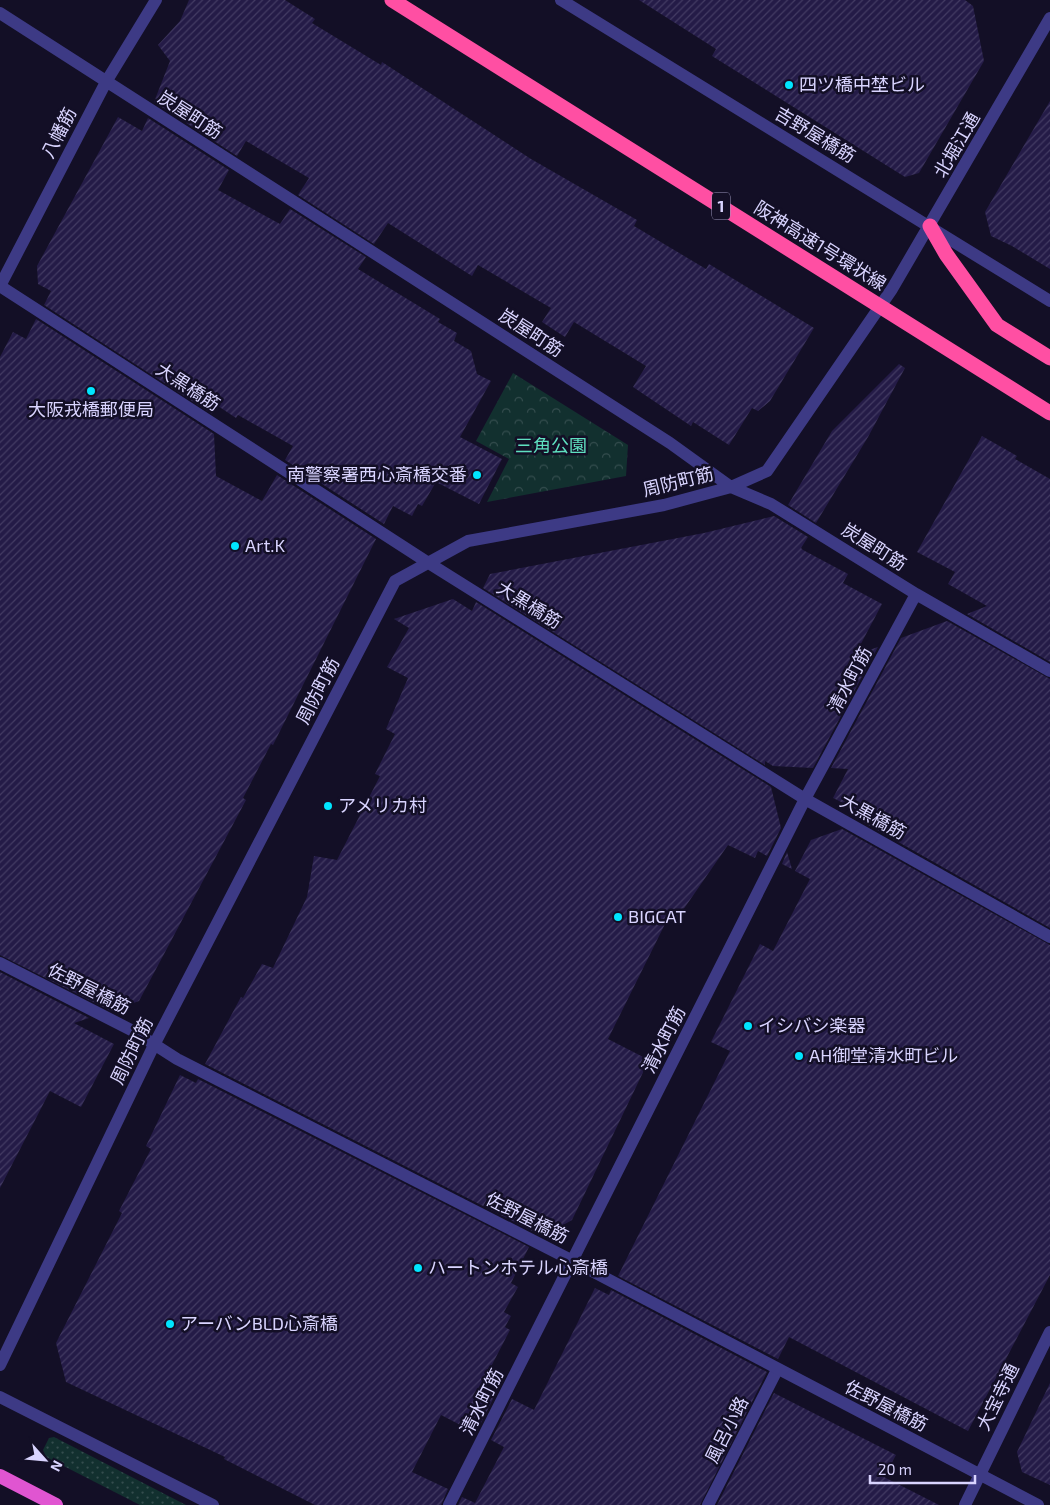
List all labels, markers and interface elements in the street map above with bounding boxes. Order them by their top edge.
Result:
place label: 四ツ橋中埜ビル [799,73,925,95]
marker: 四ツ橋中埜ビル [783,79,795,91]
street label: 炭屋町筋 [154,85,227,143]
street label: 吉野屋橋筋 [771,102,860,167]
street label: 八幡筋 [36,103,80,162]
street label: 北堀江通 [929,108,984,181]
road number: 1 [712,192,730,220]
street label: 阪神高速1号環状線 [751,196,890,295]
street label: 炭屋町筋 [495,303,568,361]
street label: 大黒橋筋 [152,357,225,415]
marker: 大阪戎橋郵便局 [85,385,97,397]
place label: 大阪戎橋郵便局 [28,398,154,420]
park label: 三角公園 [515,434,587,456]
street label: 周防町筋 [640,462,715,500]
place label: 南警察署西心斎橋交番 [287,463,467,485]
marker: 南警察署西心斎橋交番 [471,469,483,481]
street label: 炭屋町筋 [838,518,911,575]
place label: Art.K [245,534,285,556]
marker: Art.K [229,540,241,552]
street label: 大黒橋筋 [493,576,566,633]
street label: 清水町筋 [823,643,876,716]
street label: 周防町筋 [291,653,343,728]
street label: 大黒橋筋 [837,789,910,843]
place label: アメリカ村 [338,794,427,816]
marker: アメリカ村 [322,800,334,812]
place label: BIGCAT [628,905,687,927]
marker: BIGCAT [612,911,624,923]
street label: 佐野屋橋筋 [44,958,135,1018]
street label: 清水町筋 [637,1002,689,1077]
street label: 周防町筋 [105,1013,157,1088]
place label: イシバシ楽器 [758,1014,865,1036]
marker: イシバシ楽器 [742,1020,754,1032]
place label: AH御堂清水町ビル [809,1044,958,1066]
marker: AH御堂清水町ビル [793,1050,805,1062]
street label: 佐野屋橋筋 [482,1187,573,1247]
place label: ハートンホテル心斎橋 [428,1256,608,1278]
marker: ハートンホテル心斎橋 [412,1262,424,1274]
place label: アーバンBLD心斎橋 [180,1312,338,1334]
marker: アーバンBLD心斎橋 [164,1318,176,1330]
street label: 大宝寺通 [971,1359,1023,1434]
street label: 清水町筋 [455,1364,507,1439]
street label: 佐野屋橋筋 [841,1375,932,1435]
street label: 風呂小路 [700,1392,752,1467]
north arrow [20,1435,70,1485]
scale bar [870,1452,975,1484]
text: N [47,1458,67,1474]
text: 20 m [878,1460,912,1478]

